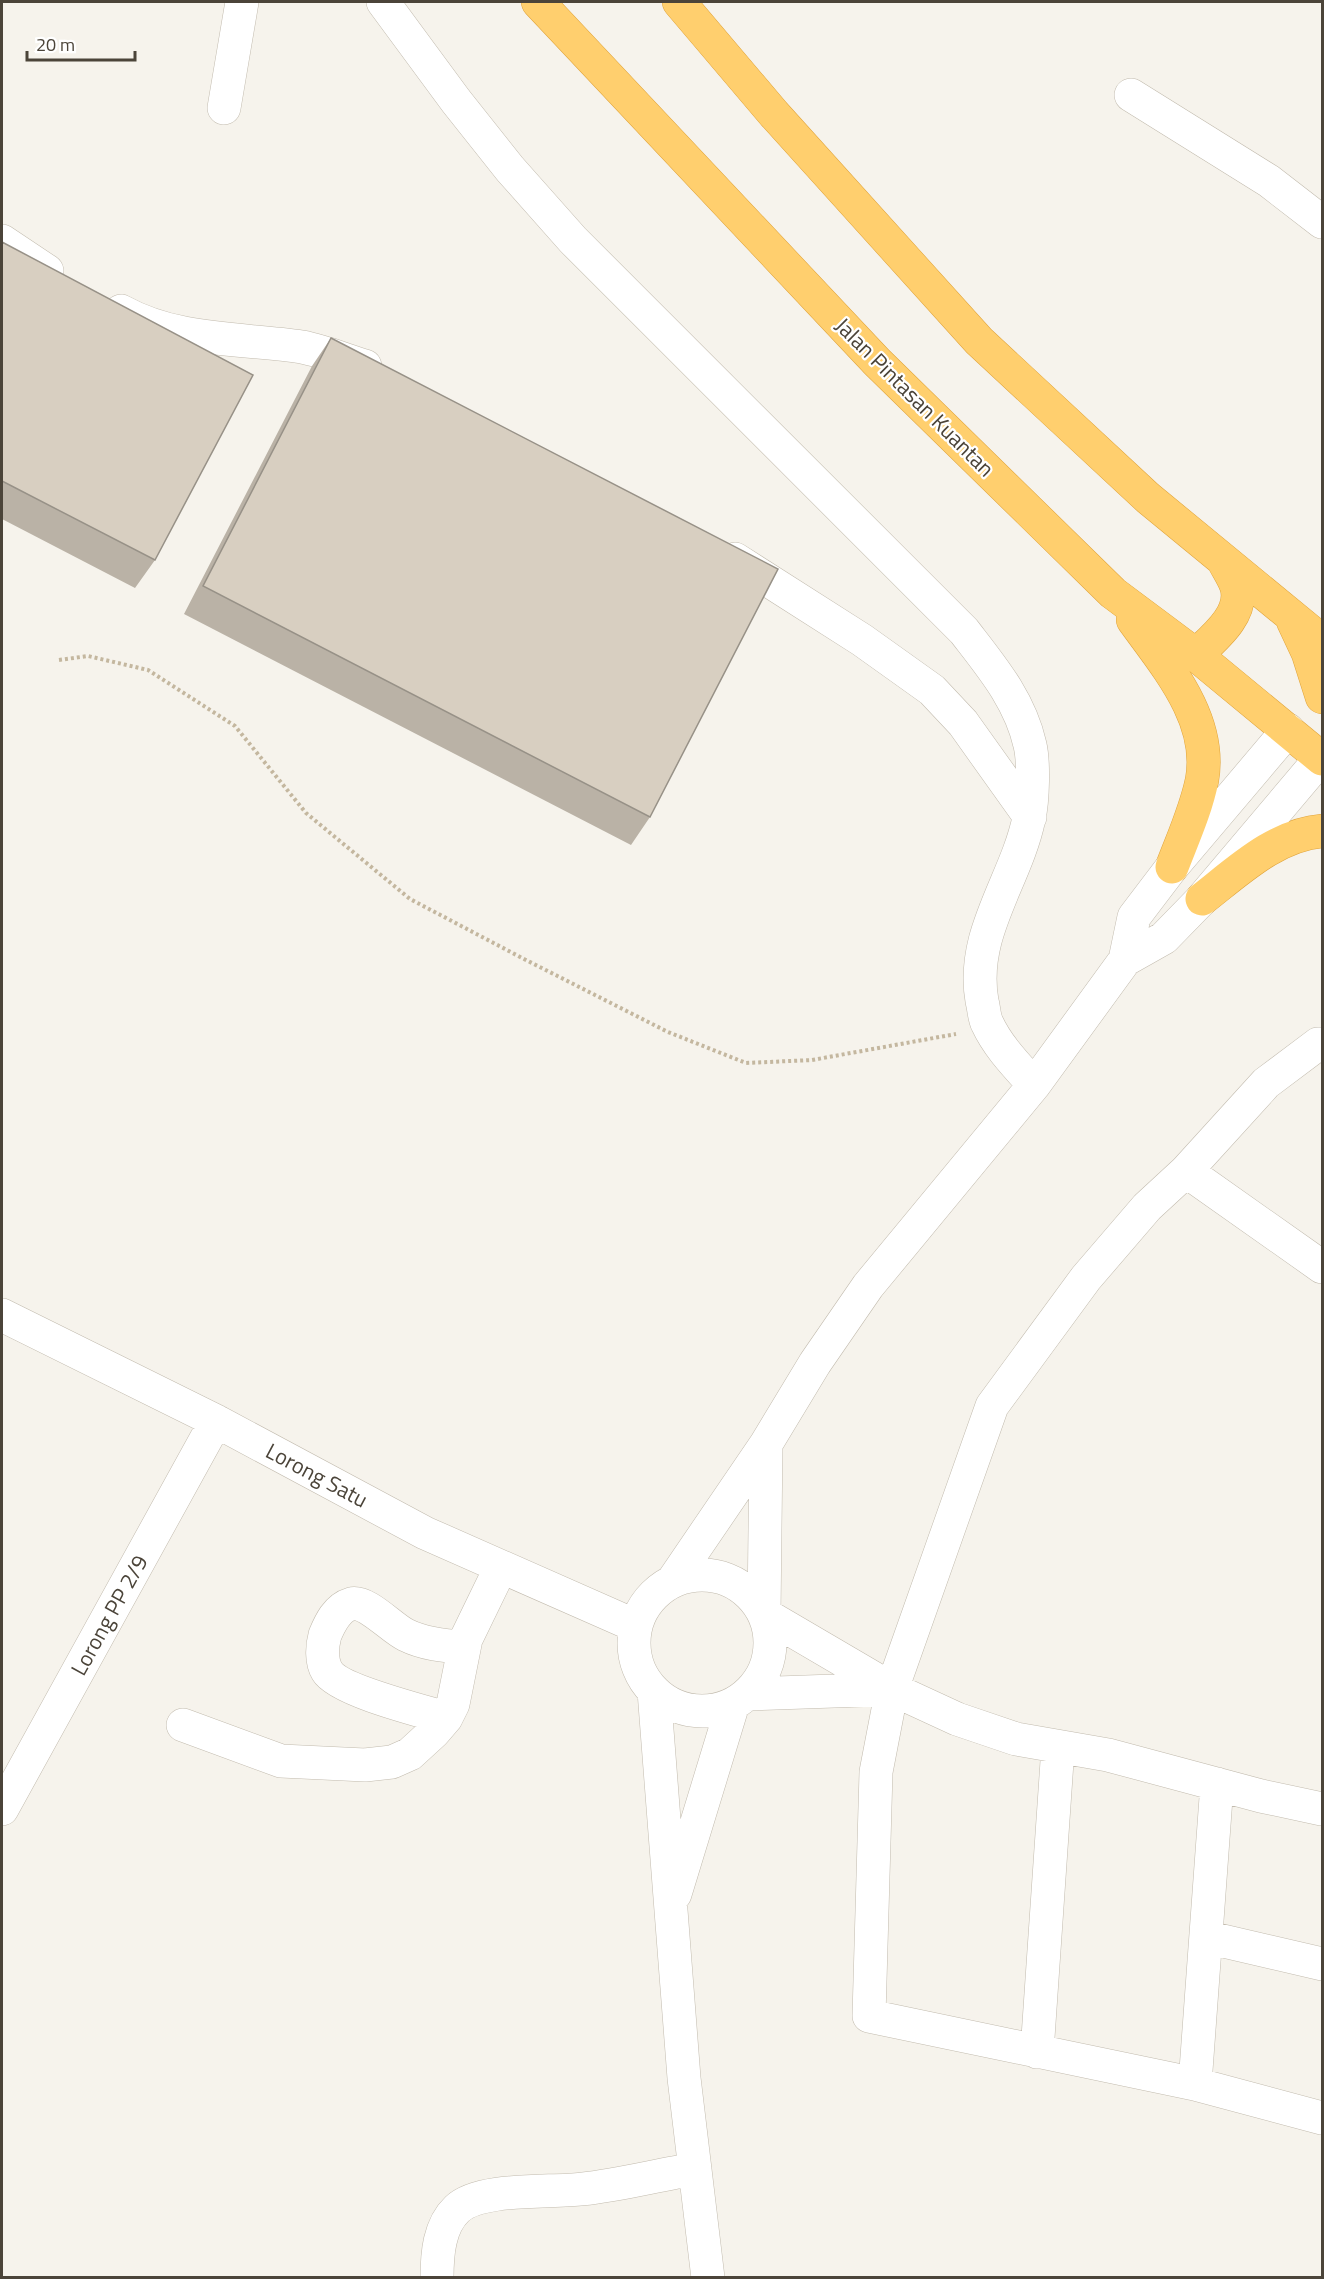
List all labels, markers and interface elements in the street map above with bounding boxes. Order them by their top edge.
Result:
scale bar [27,24,135,62]
text: 20 m [36,31,75,58]
street label: Jalan Pintasan Kuantan [827,309,1003,485]
street label: Lorong Satu [260,1434,374,1516]
street label: Lorong PP 2/9 [62,1548,156,1682]

